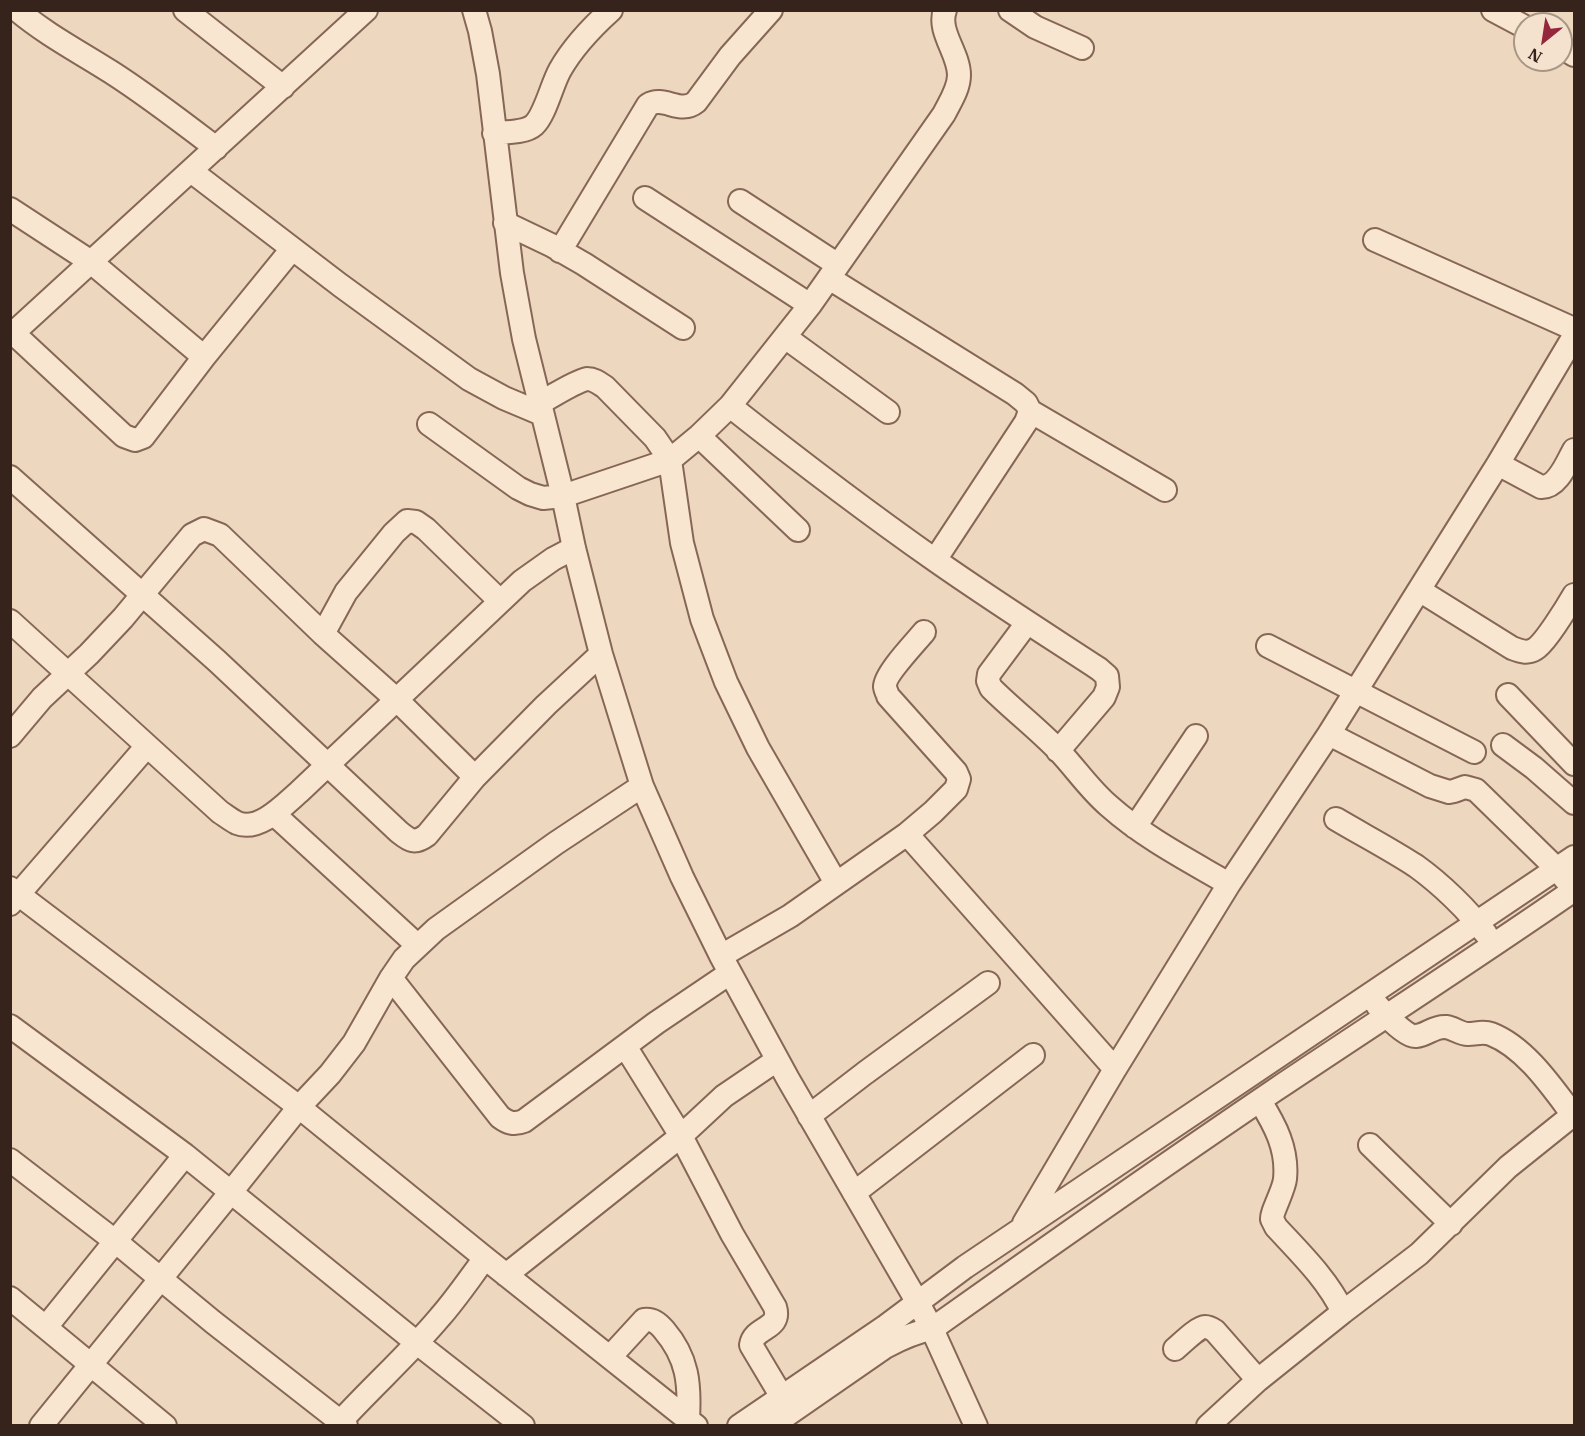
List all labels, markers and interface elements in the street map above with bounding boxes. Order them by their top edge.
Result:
north arrow [1513,12,1573,72]
text: N [1525,44,1545,68]

